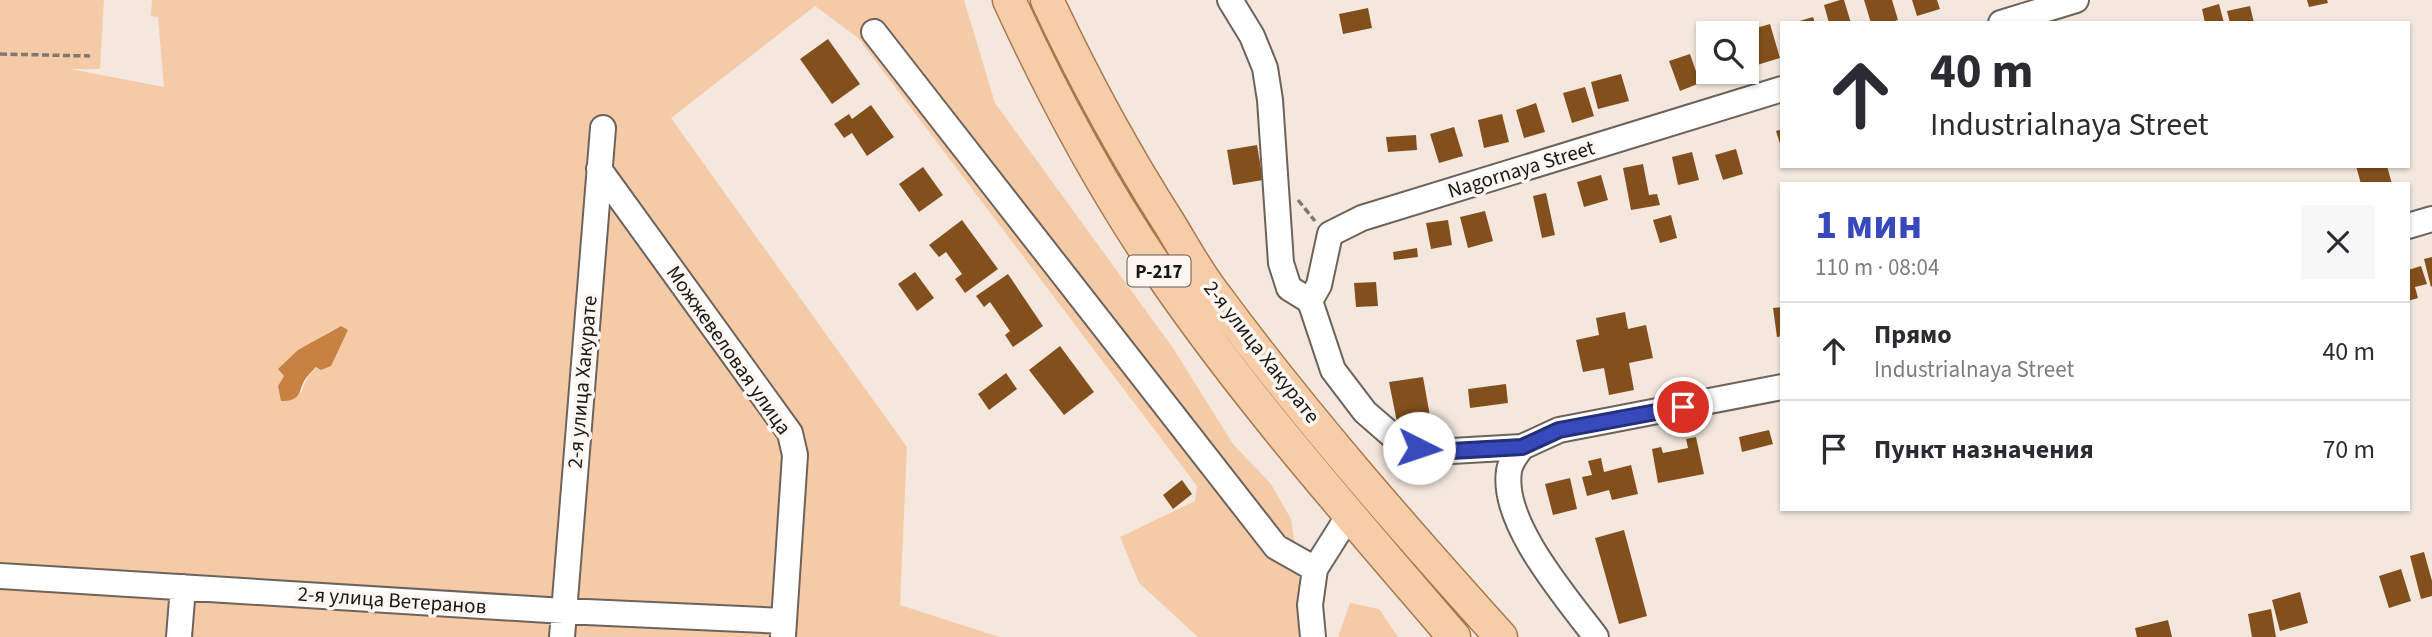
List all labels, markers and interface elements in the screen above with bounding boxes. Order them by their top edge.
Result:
map controls [1696,21,1759,84]
button: search [1696,21,1759,84]
text: 40 m [1930,37,2034,107]
icon: ahead [1815,49,1906,140]
text: Industrialnaya Street [1930,102,2209,148]
street label: Nagornaya Street [1444,132,1598,206]
text: 1 мин [1815,195,1922,255]
button: close [2301,205,2375,279]
text: 110 m · 08:04 [1815,251,1939,284]
road number: Р-217 [1128,256,1190,286]
street label: Можжевеловая улица [659,259,799,441]
street label: 2-я улица Хакурате [1197,274,1327,430]
street label: 2-я улица Хакурате [559,294,605,470]
text: Прямо [1874,316,1952,353]
icon: ahead [1815,332,1853,370]
text: 40 m [2322,333,2375,370]
text: Industrialnaya Street [1874,353,2074,386]
pin [1653,377,1713,437]
icon: arrive [1664,388,1702,426]
position arrow [1382,411,1456,485]
icon: arrive [1815,430,1853,468]
text: Пункт назначения [1874,431,2094,468]
text: 70 m [2322,431,2375,468]
street label: 2-я улица Ветеранов [297,578,487,622]

